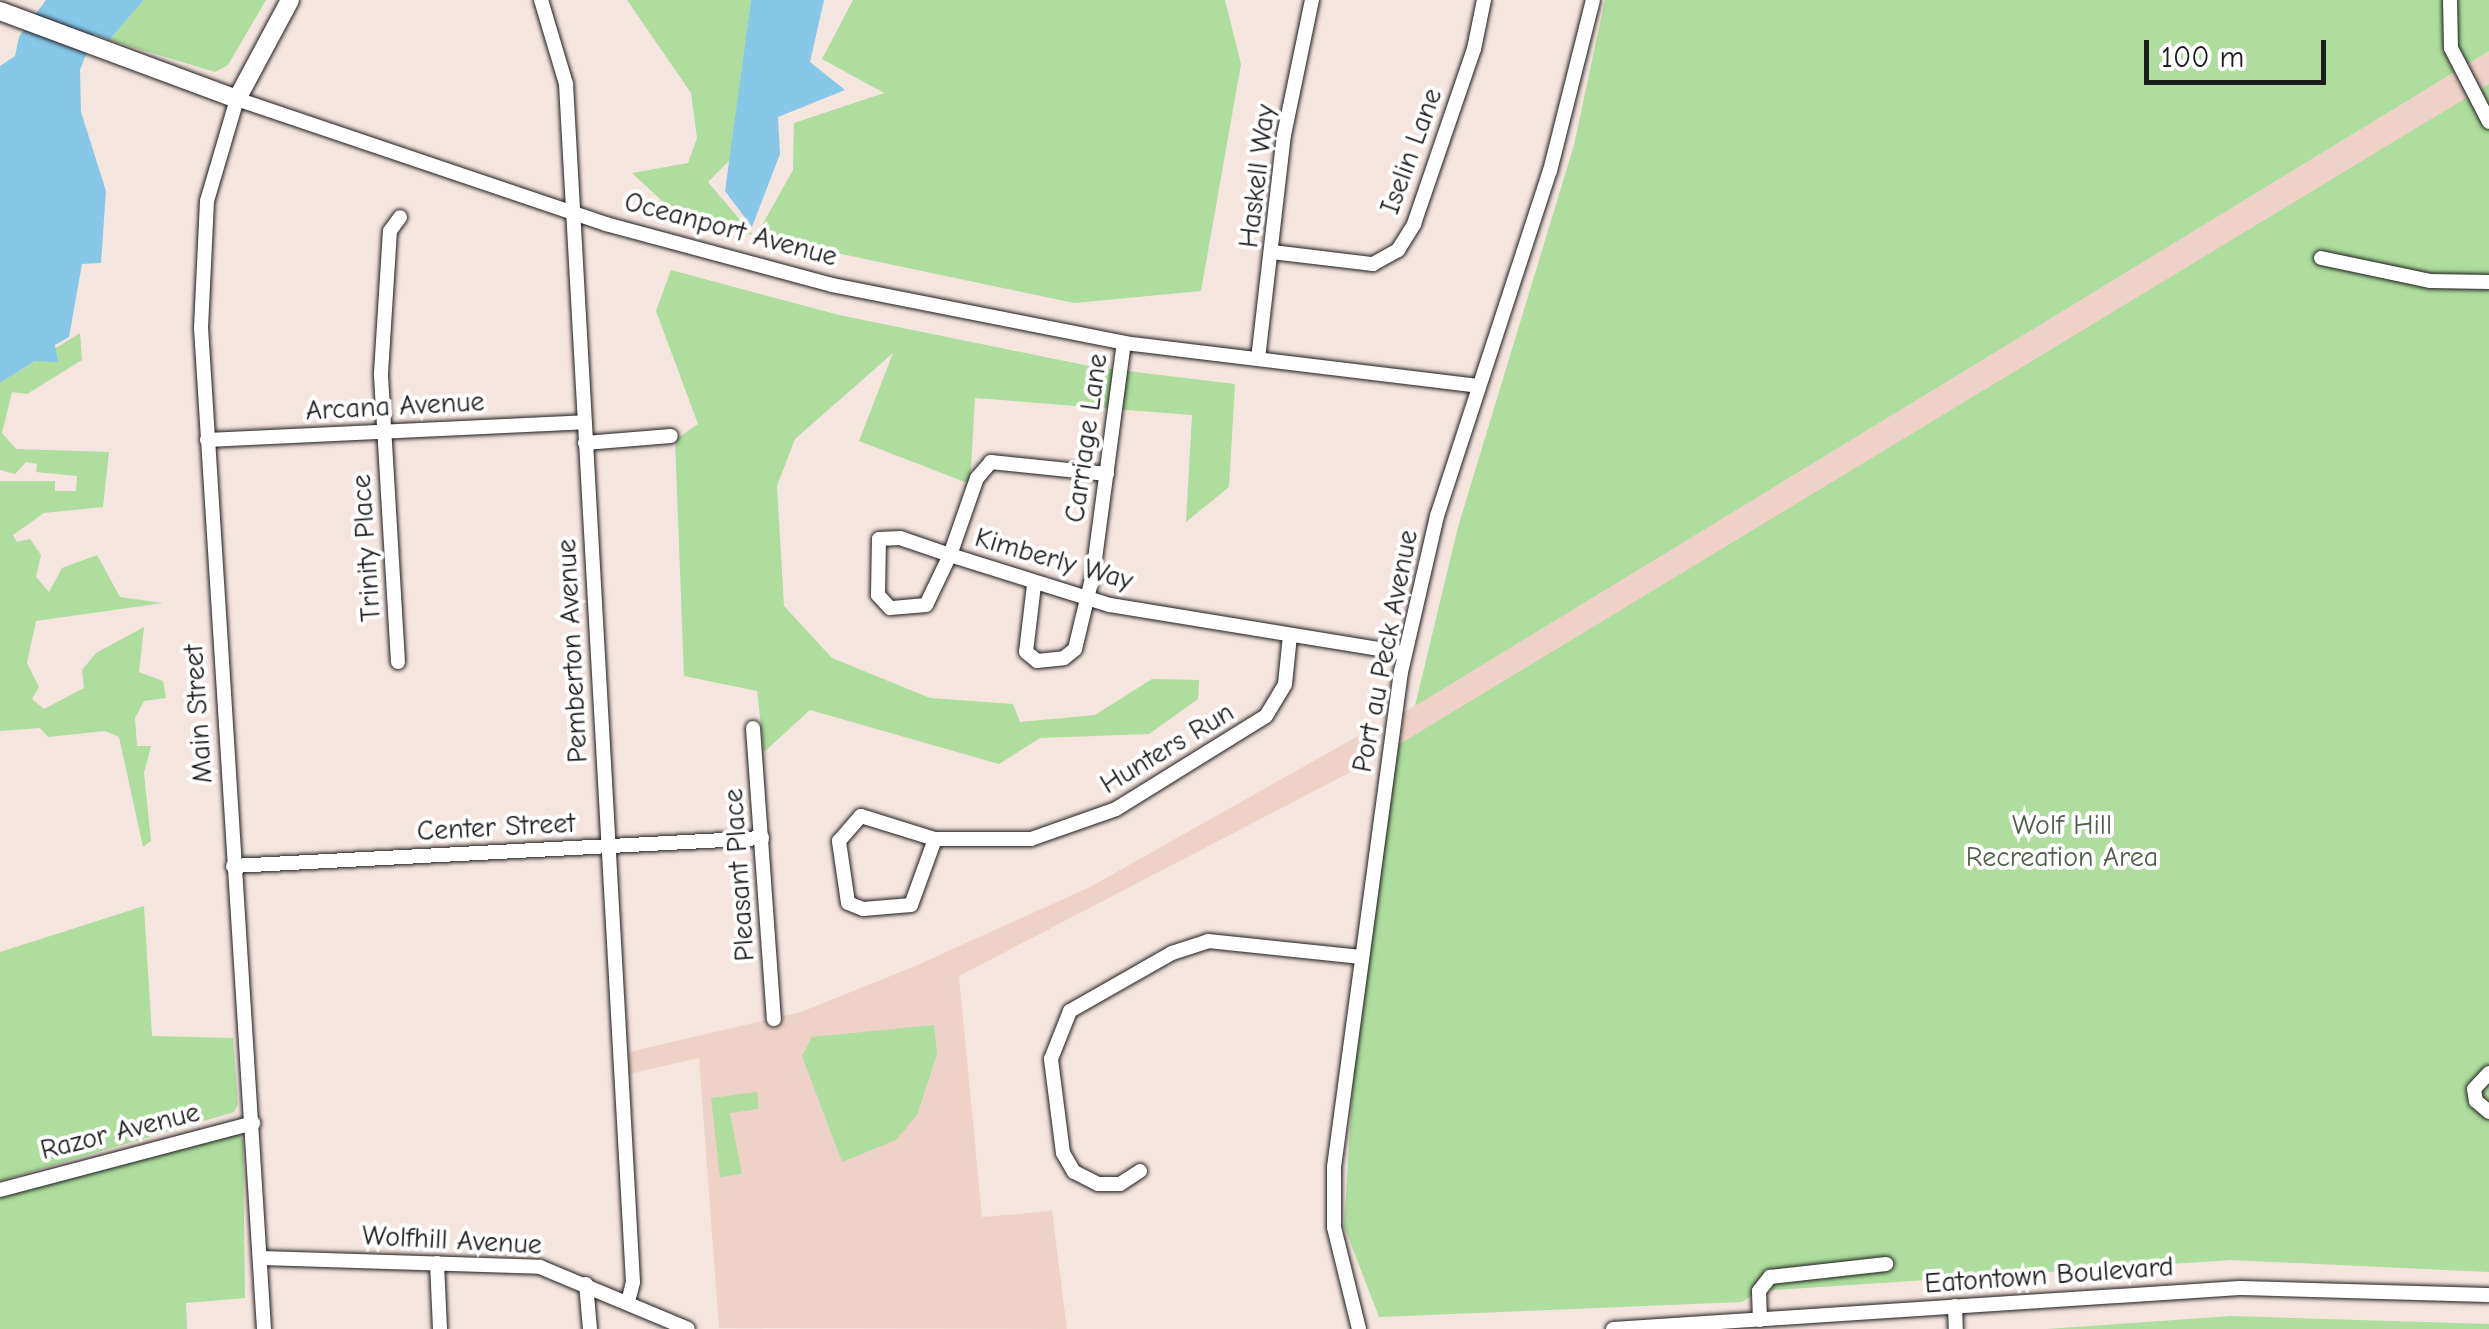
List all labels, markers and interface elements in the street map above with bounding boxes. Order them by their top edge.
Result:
scale bar [2149,20,2332,82]
text: 100 m [2161,40,2244,75]
street label: Iselin Lane [1373,84,1449,218]
street label: Haskell Way [1232,102,1282,250]
street label: Oceanport Avenue [621,184,841,274]
street label: Carriage Lane [1058,351,1114,525]
street label: Arcana Avenue [305,385,485,427]
street label: Trinity Place [344,473,388,623]
street label: Kimberly Way [971,520,1137,598]
street label: Port au Peck Avenue [1345,527,1425,775]
street label: Pemberton Avenue [549,538,595,764]
street label: Main Street [176,643,220,785]
street label: Hunters Run [1094,695,1240,801]
street label: Pleasant Place [716,788,762,962]
street label: Center Street [416,806,576,848]
park label: Wolf Hill Recreation Area [1966,808,2158,874]
street label: Razor Avenue [37,1095,203,1167]
street label: Wolfhill Avenue [361,1219,543,1261]
street label: Eatontown Boulevard [1923,1250,2175,1300]

